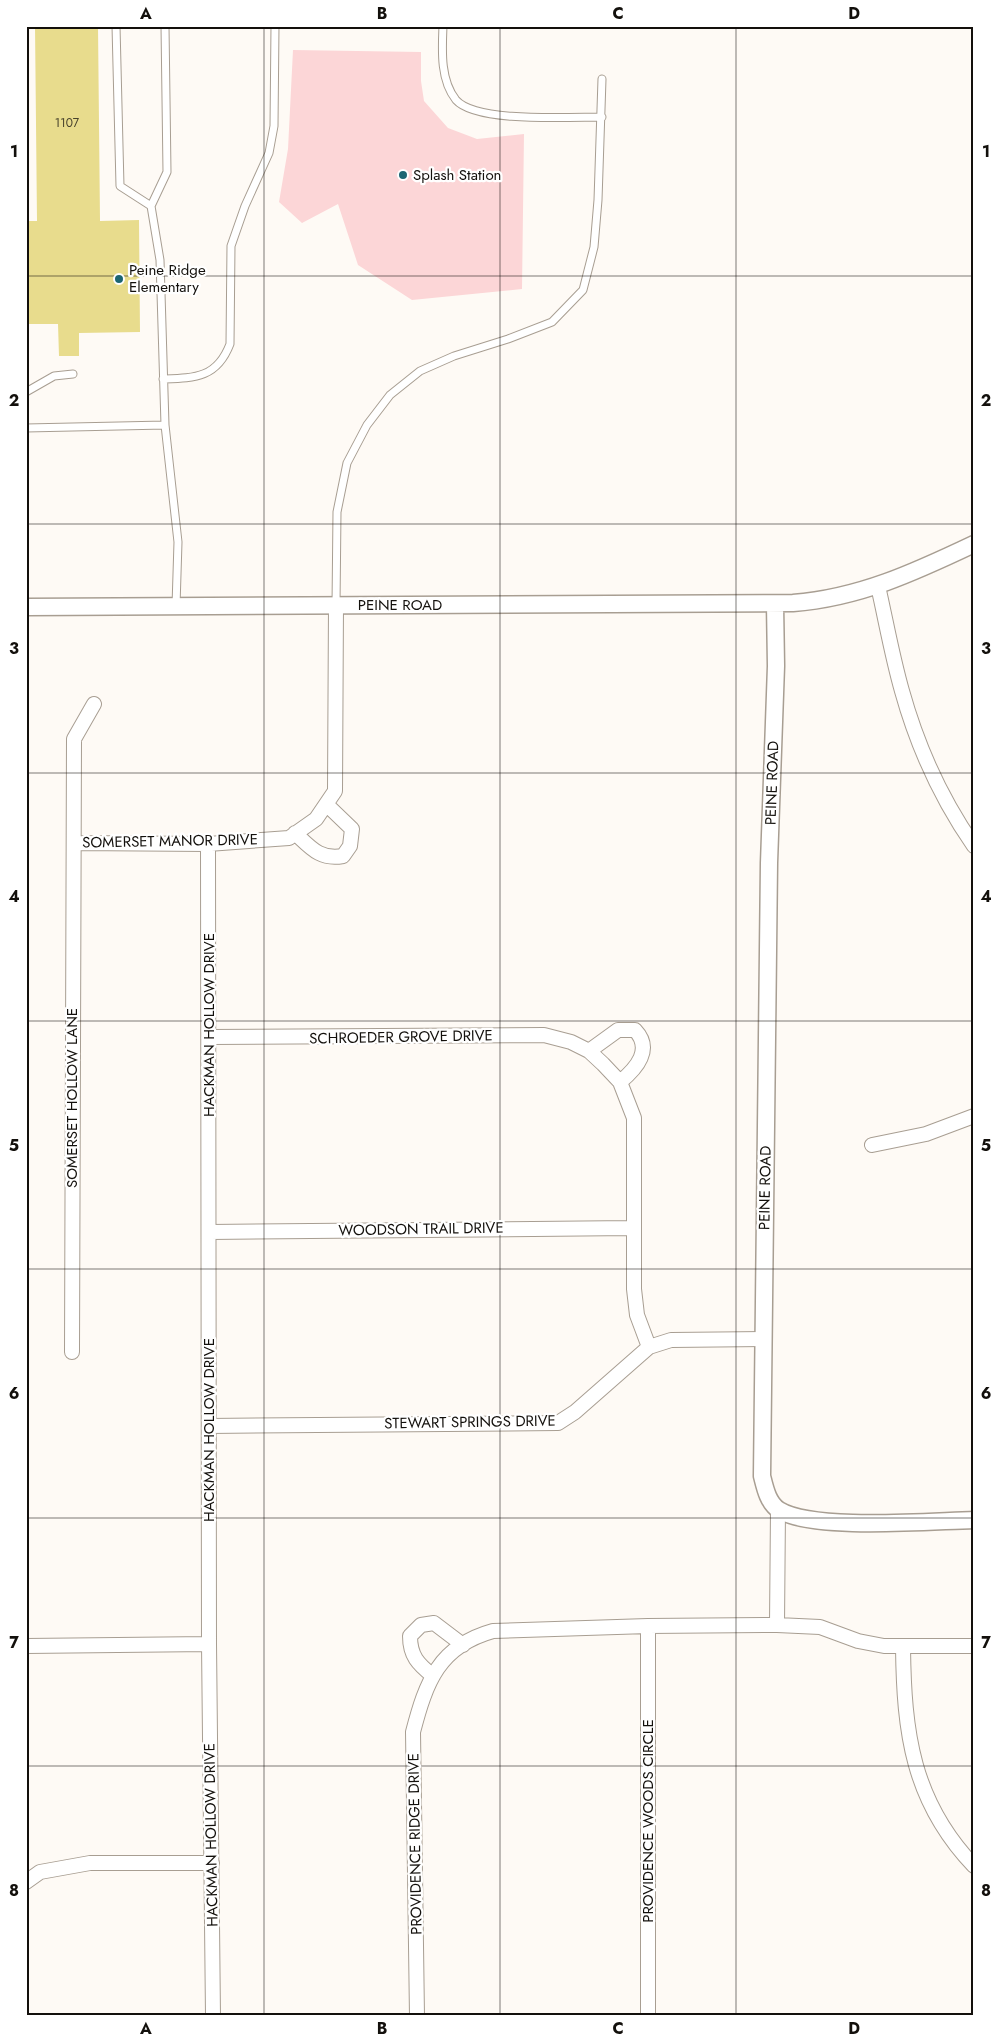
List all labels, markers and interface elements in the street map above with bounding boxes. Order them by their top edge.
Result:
text: A [139,2,152,25]
text: B [377,2,387,25]
text: C [612,2,624,25]
text: D [848,2,860,25]
house number: 1107 [55,114,80,132]
text: 1 [10,140,18,163]
text: 1 [982,140,990,163]
place label: Splash Station [413,164,501,186]
marker: Splash Station [397,169,409,181]
place label: Peine Ridge Elementary [129,259,206,298]
marker: Peine Ridge Elementary [113,273,125,285]
text: 2 [9,389,19,412]
text: 2 [981,389,991,412]
street label: PEINE ROAD [358,594,442,616]
text: 3 [9,637,19,660]
text: 3 [981,637,991,660]
street label: PEINE ROAD [760,740,784,826]
street label: SOMERSET MANOR DRIVE [82,828,258,854]
text: 4 [8,885,20,908]
text: 4 [980,885,992,908]
street label: HACKMAN HOLLOW DRIVE [198,933,220,1117]
street label: SOMERSET HOLLOW LANE [61,1008,83,1188]
street label: SCHROEDER GROVE DRIVE [309,1024,493,1050]
text: 5 [9,1134,19,1157]
text: 5 [981,1134,991,1157]
street label: PEINE ROAD [753,1146,777,1230]
street label: WOODSON TRAIL DRIVE [338,1217,504,1241]
street label: HACKMAN HOLLOW DRIVE [198,1338,220,1522]
text: 6 [9,1382,19,1405]
text: 6 [981,1382,991,1405]
street label: STEWART SPRINGS DRIVE [384,1410,556,1434]
text: 7 [9,1631,19,1654]
text: 7 [981,1631,991,1654]
street label: PROVIDENCE WOODS CIRCLE [637,1719,659,1923]
street label: HACKMAN HOLLOW DRIVE [198,1743,224,1927]
street label: PROVIDENCE RIDGE DRIVE [402,1753,428,1935]
text: 8 [9,1879,19,1902]
text: 8 [981,1879,991,1902]
text: A [139,2017,152,2040]
text: B [377,2017,387,2040]
text: C [612,2017,624,2040]
text: D [848,2017,860,2040]

